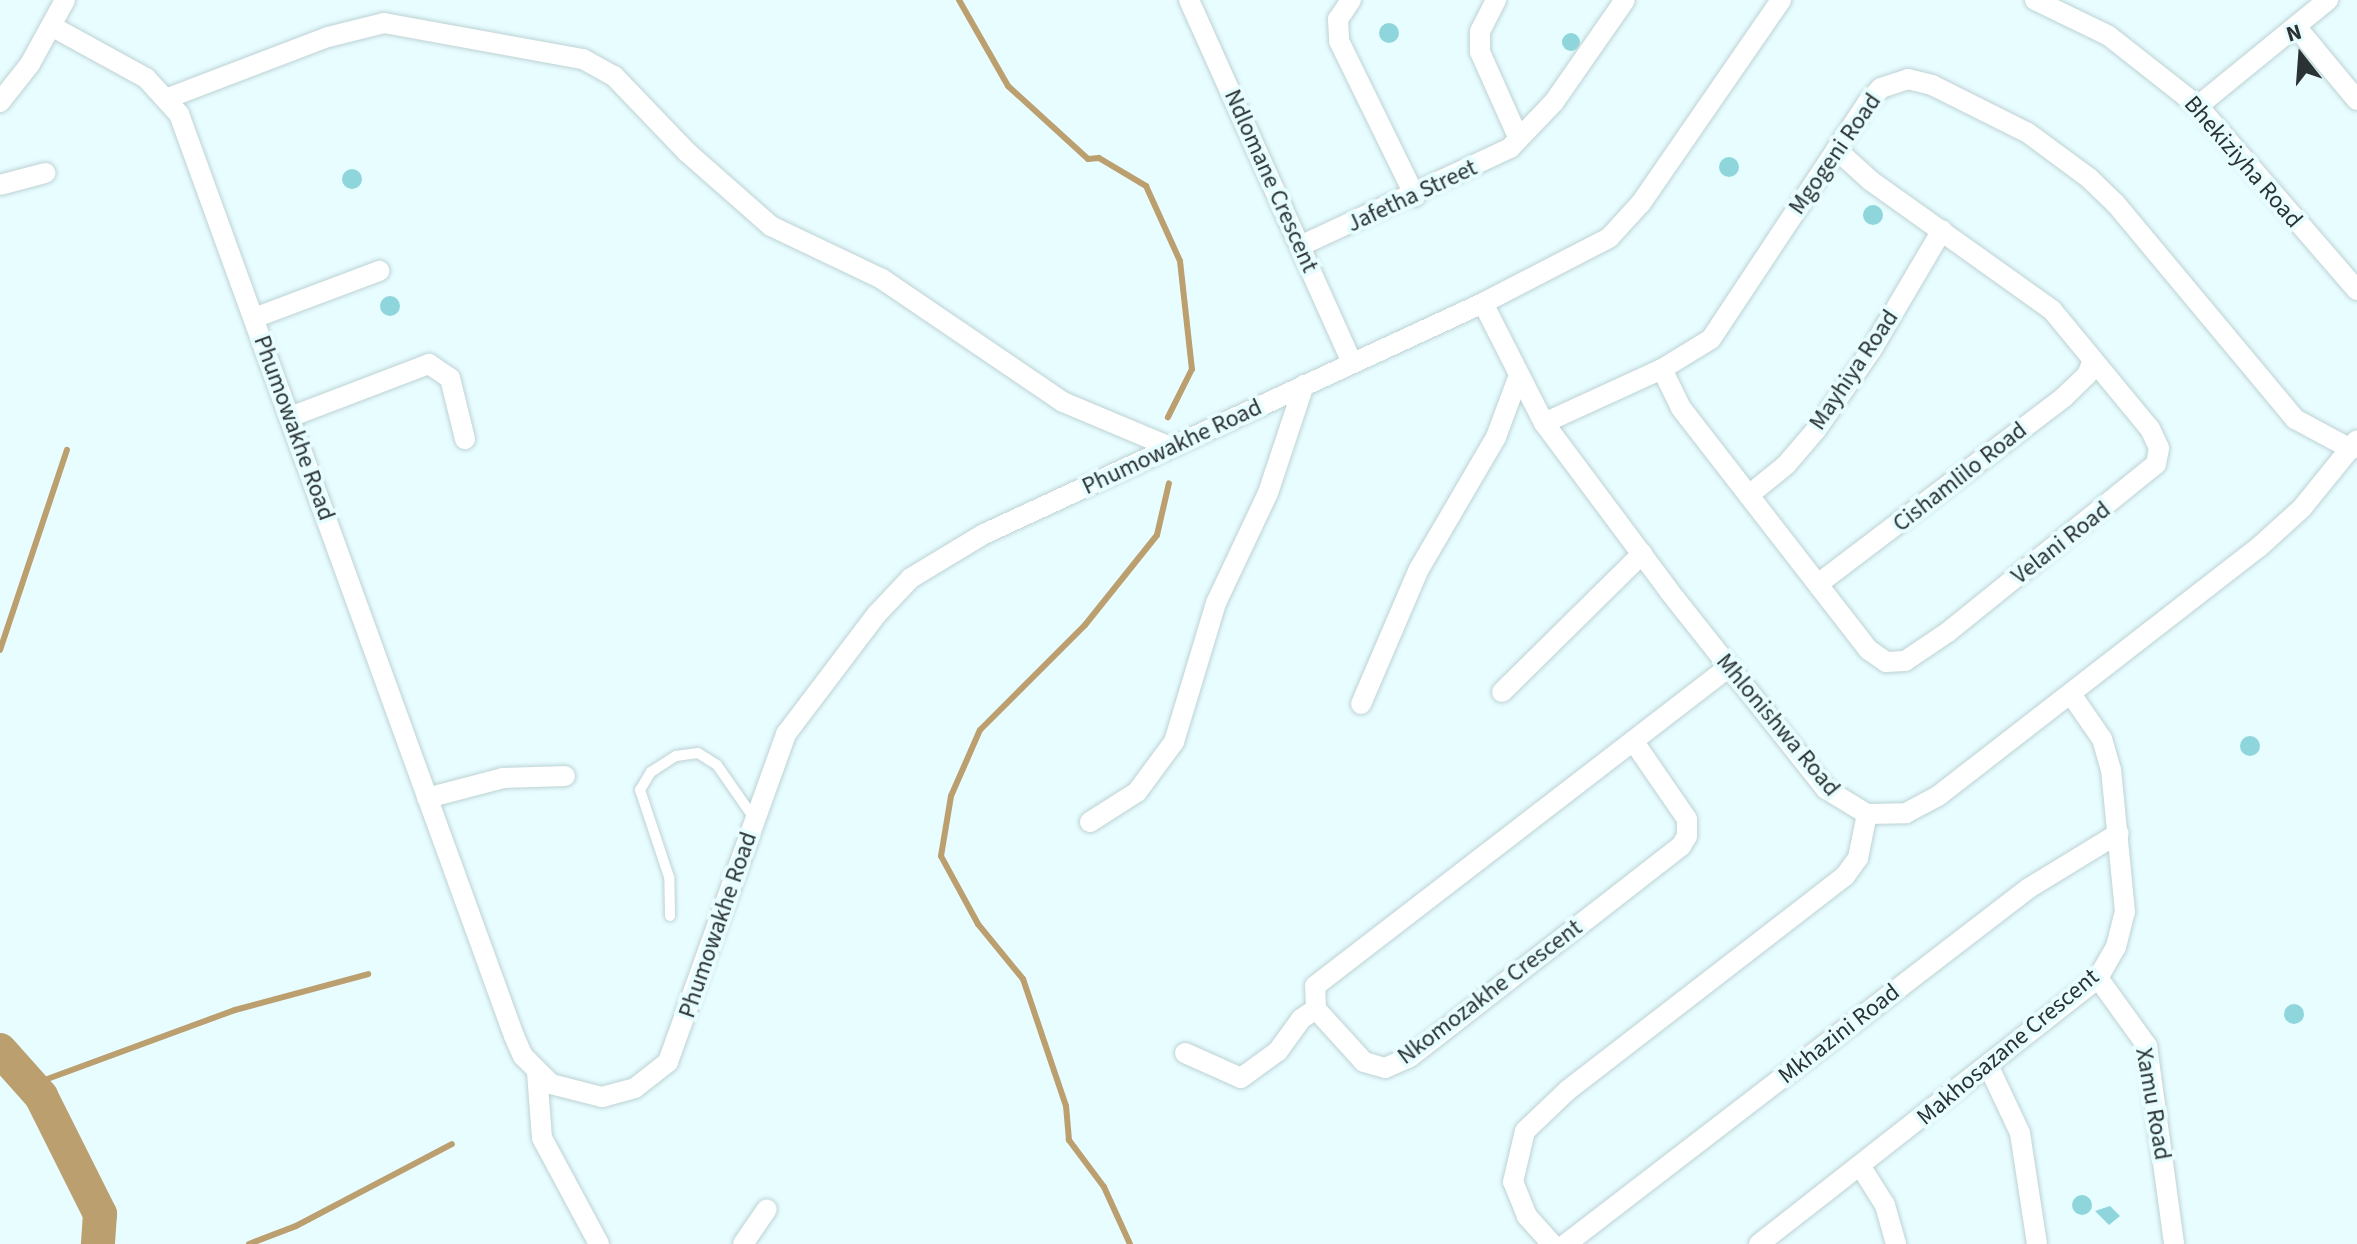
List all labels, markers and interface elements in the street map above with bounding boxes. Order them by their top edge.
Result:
north arrow [2261,16,2341,96]
text: N [2282,16,2306,50]
street label: Ndlomane Crescent [1218,85,1324,277]
street label: Mgogeni Road [1783,88,1887,220]
street label: Bhekiziyha Road [2178,90,2308,234]
street label: Jafetha Street [1342,153,1482,239]
street label: Mayhiya Road [1803,304,1905,436]
street label: Phumowakhe Road [247,332,341,524]
street label: Phumowakhe Road [1078,393,1266,501]
street label: Cishamlilo Road [1887,416,2033,538]
street label: Velani Road [2006,495,2116,591]
street label: Mhlonishwa Road [1710,648,1846,802]
street label: Phumowakhe Road [673,828,763,1022]
street label: Nkomozakhe Crescent [1392,913,1588,1071]
street label: Makhosazane Crescent [1911,963,2105,1131]
street label: Mkhazini Road [1773,978,1905,1090]
street label: Xamu Road [2129,1046,2177,1162]

